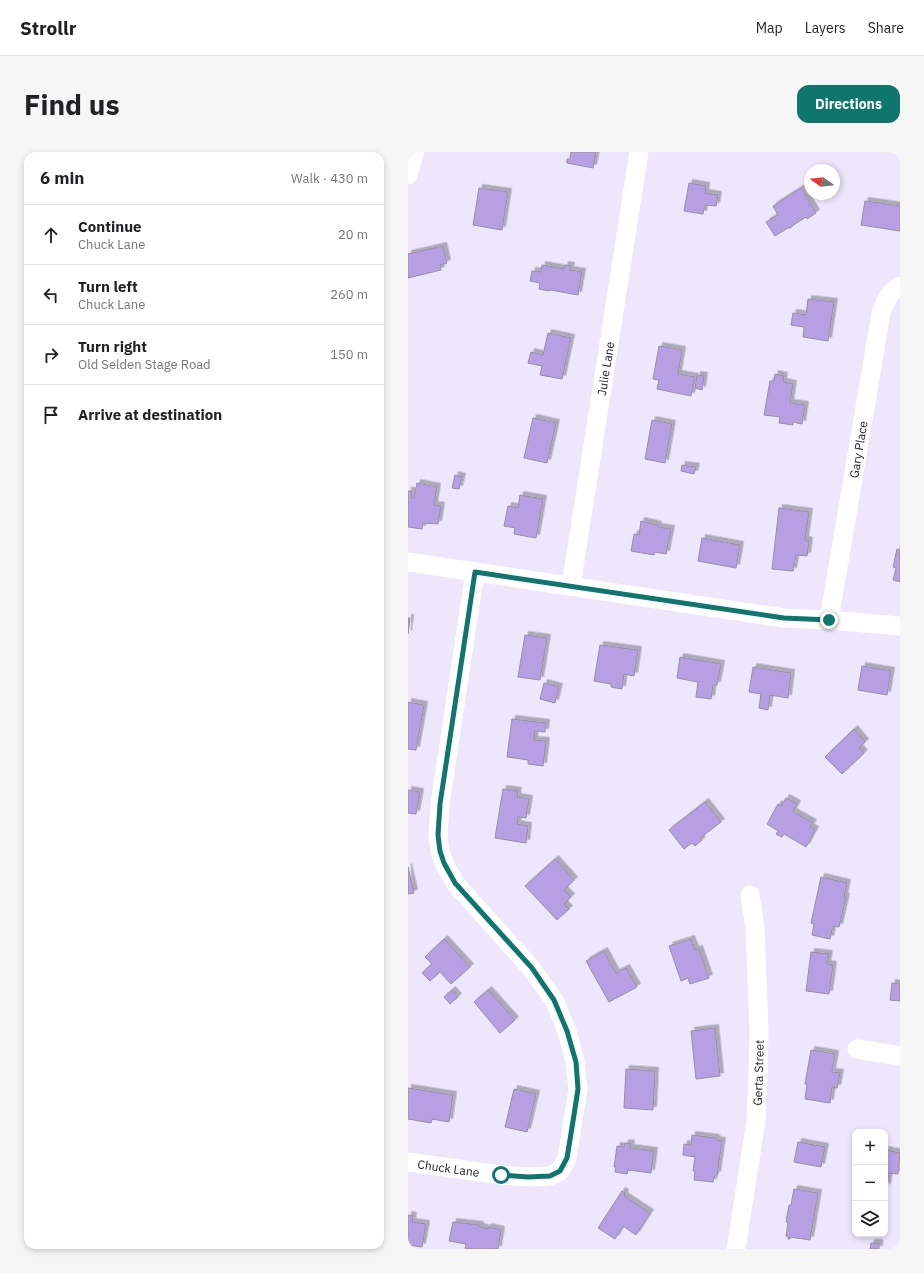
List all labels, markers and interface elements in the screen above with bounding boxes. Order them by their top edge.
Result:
text: Strollr [20,16,76,40]
text: Map [756,19,783,37]
text: Layers [805,19,846,37]
text: Share [868,19,904,37]
button: Directions [797,85,900,123]
text: Find us [24,86,120,123]
north arrow [804,164,840,200]
text: 6 min [40,167,84,189]
text: Walk · 430 m [291,170,368,187]
text: Continue [78,217,142,236]
icon: ahead [40,224,62,246]
text: 20 m [338,226,368,243]
text: Chuck Lane [78,236,145,253]
text: Turn left [78,277,138,296]
icon: left [40,284,62,306]
text: 260 m [330,286,368,303]
text: Chuck Lane [78,296,145,313]
text: Turn right [78,337,147,356]
street label: Julie Lane [593,340,617,397]
icon: right [40,344,62,366]
text: 150 m [330,346,368,363]
text: Old Selden Stage Road [78,356,211,373]
icon: arrive [40,404,62,426]
text: Arrive at destination [78,405,222,424]
street label: Gary Place [846,419,870,479]
route end [820,611,838,629]
street label: Gerta Street [749,1040,766,1106]
map controls [852,1129,888,1237]
button: + [852,1129,888,1165]
street label: Chuck Lane [417,1156,481,1179]
button: − [852,1165,888,1201]
route start [492,1166,510,1184]
button: layers [852,1201,888,1237]

